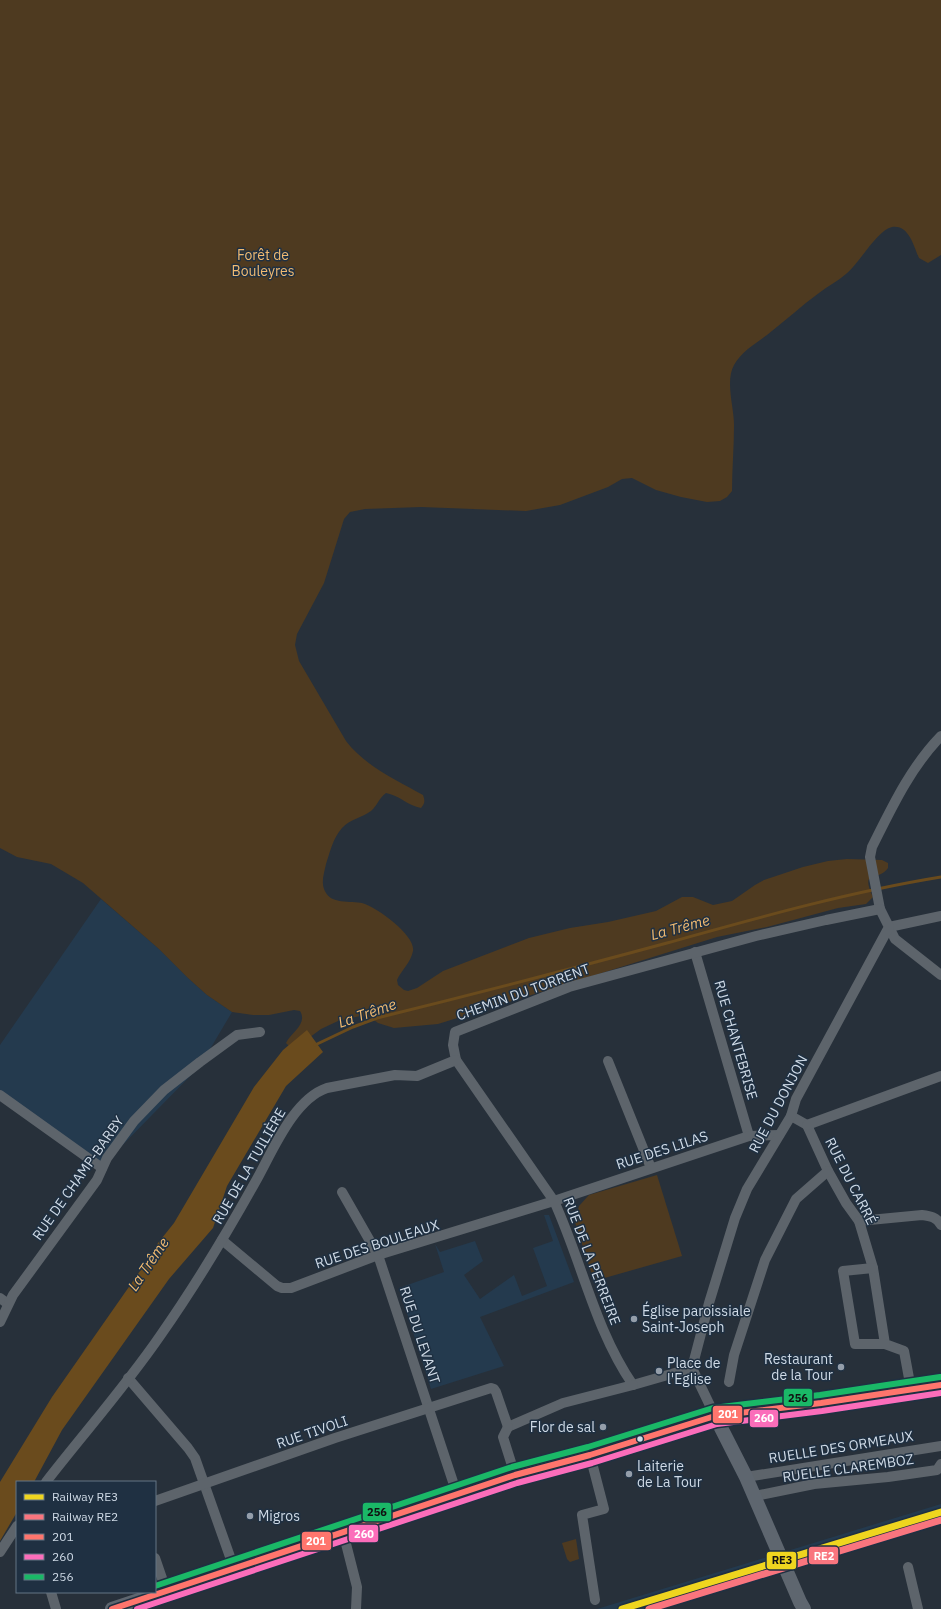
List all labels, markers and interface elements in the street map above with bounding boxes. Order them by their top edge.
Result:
park label: Forêt de Bouleyres [232,246,295,280]
water label: La Trême [648,910,712,944]
street label: CHEMIN DU TORRENT [454,959,592,1025]
street label: RUE CHANTEBRISE [710,978,762,1102]
water label: La Trême [335,994,399,1032]
street label: RUE DU DONJON [745,1052,811,1156]
street label: RUE DE LA TUILIÈRE [208,1104,290,1227]
street label: RUE DE CHAMP-BARBY [28,1112,128,1244]
street label: RUE DES LILAS [614,1127,710,1173]
street label: RUE DU CARRÉ [821,1134,882,1228]
street label: RUE DE LA PERREIRE [559,1194,625,1328]
street label: RUE DES BOULEAUX [313,1215,442,1273]
water label: La Trême [123,1233,173,1294]
street label: RUE DU LEVANT [396,1284,444,1386]
place label: Église paroissiale Saint-Joseph [642,1301,751,1336]
marker: Église paroissiale Saint-Joseph [629,1314,639,1324]
place label: Restaurant de la Tour [764,1350,833,1384]
place label: Place de l'Eglise [667,1354,721,1388]
marker: Restaurant de la Tour [836,1362,846,1372]
marker: Place de l'Eglise [654,1366,664,1376]
line badge: 256 [783,1388,813,1407]
text: 256 [788,1391,808,1405]
line badge: 201 [712,1405,743,1424]
text: 201 [718,1407,738,1421]
line badge: 260 [749,1409,779,1428]
street label: RUE TIVOLI [274,1411,350,1453]
text: 260 [754,1411,774,1425]
place label: Flor de sal [530,1418,595,1436]
marker: Flor de sal [598,1422,608,1432]
street label: RUELLE DES ORMEAUX [767,1427,915,1467]
unlabelled marker [635,1434,645,1444]
street label: RUELLE CLAREMBOZ [781,1450,915,1486]
place label: Laiterie de La Tour [637,1457,702,1491]
marker: Laiterie de La Tour [624,1469,634,1479]
legend [16,1481,156,1593]
text: Railway RE3 [52,1489,118,1504]
line badge: 256 [362,1502,392,1522]
text: 256 [367,1505,387,1519]
place label: Migros [258,1507,300,1525]
text: Railway RE2 [52,1509,118,1524]
marker: Migros [245,1511,255,1521]
line badge: 260 [348,1524,379,1543]
text: 260 [354,1527,374,1541]
text: 201 [52,1529,74,1544]
line badge: 201 [301,1531,332,1551]
text: 201 [306,1534,326,1548]
line badge: RE2 [808,1546,839,1565]
text: 260 [52,1549,74,1564]
text: RE2 [814,1549,835,1563]
line badge: RE3 [766,1551,797,1570]
text: RE3 [772,1553,792,1567]
text: 256 [52,1569,74,1584]

